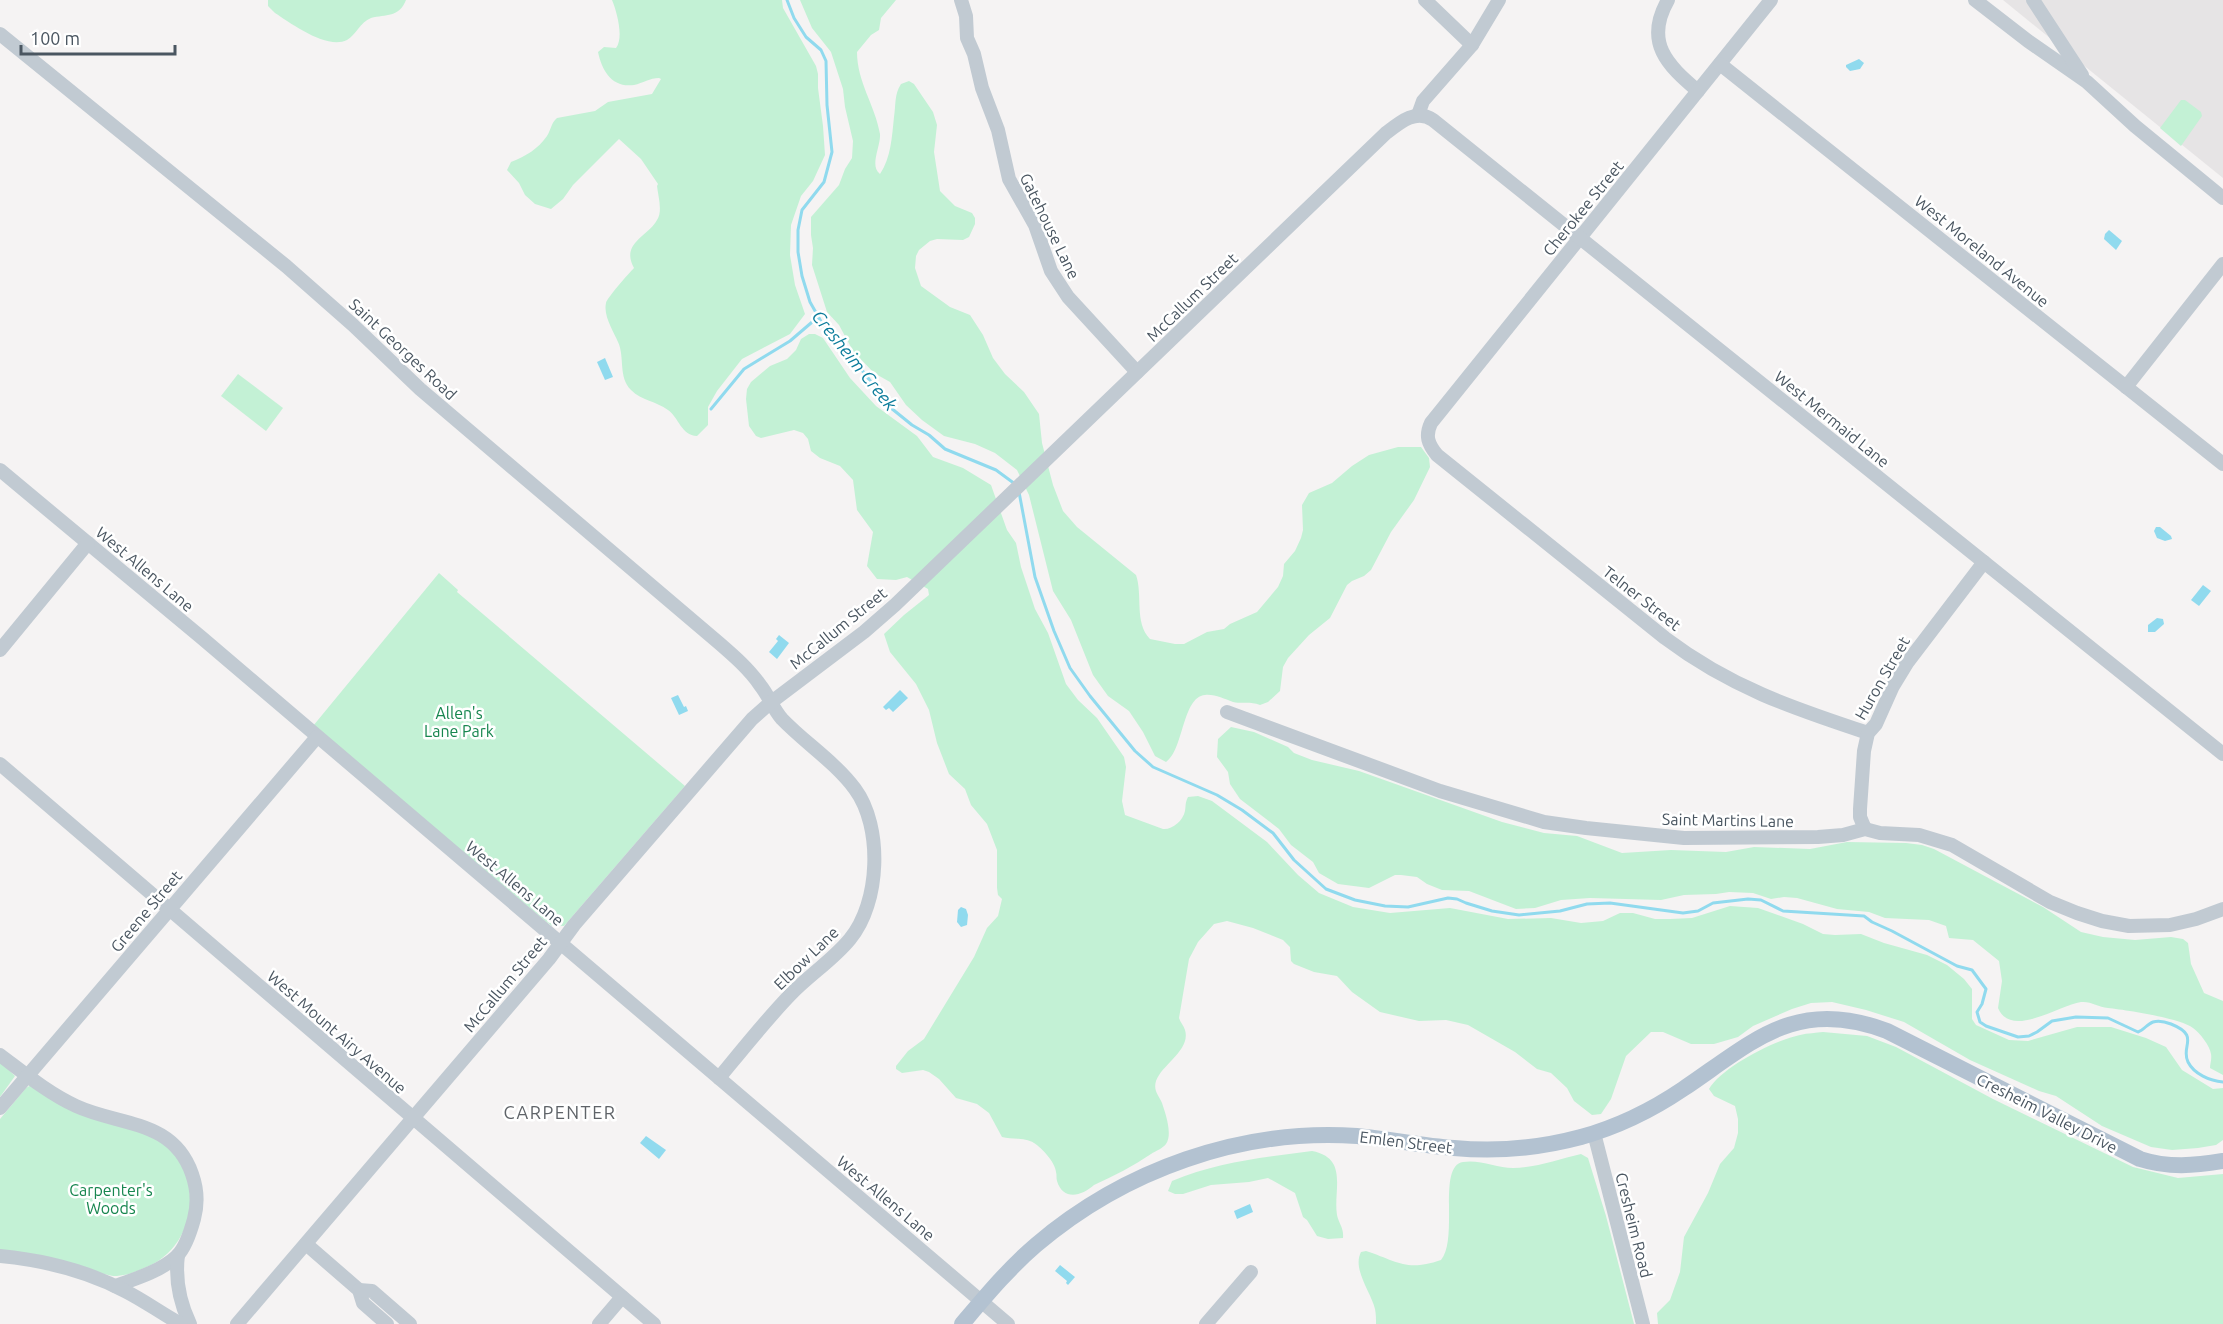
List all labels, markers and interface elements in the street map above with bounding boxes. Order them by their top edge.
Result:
scale bar [21,18,176,56]
text: 100 m [30,28,80,48]
street label: Cherokee Street [1539,156,1627,259]
street label: Gatehouse Lane [1017,170,1083,282]
street label: West Moreland Avenue [1911,191,2053,311]
street label: McCallum Street [1143,249,1242,345]
street label: Saint Georges Road [346,295,460,403]
water label: Cresheim Creek [809,306,902,415]
street label: West Mermaid Lane [1771,367,1893,471]
street label: West Allens Lane [92,523,198,615]
street label: Telner Street [1600,562,1685,634]
street label: McCallum Street [786,583,890,672]
street label: Huron Street [1851,633,1913,723]
park label: Allen's Lane Park [424,704,494,740]
street label: Saint Martins Lane [1662,810,1794,830]
street label: West Allens Lane [462,837,568,929]
street label: Greene Street [107,866,186,955]
street label: Elbow Lane [770,923,842,993]
street label: McCallum Street [460,932,551,1035]
street label: West Mount Airy Avenue [264,967,410,1097]
street label: Cresheim Valley Drive [1974,1070,2120,1156]
district label: CARPENTER [504,1102,616,1122]
street label: Emlen Street [1359,1127,1454,1157]
street label: West Allens Lane [833,1152,939,1244]
street label: Cresheim Road [1612,1171,1656,1279]
park label: Carpenter's Woods [69,1181,153,1217]

